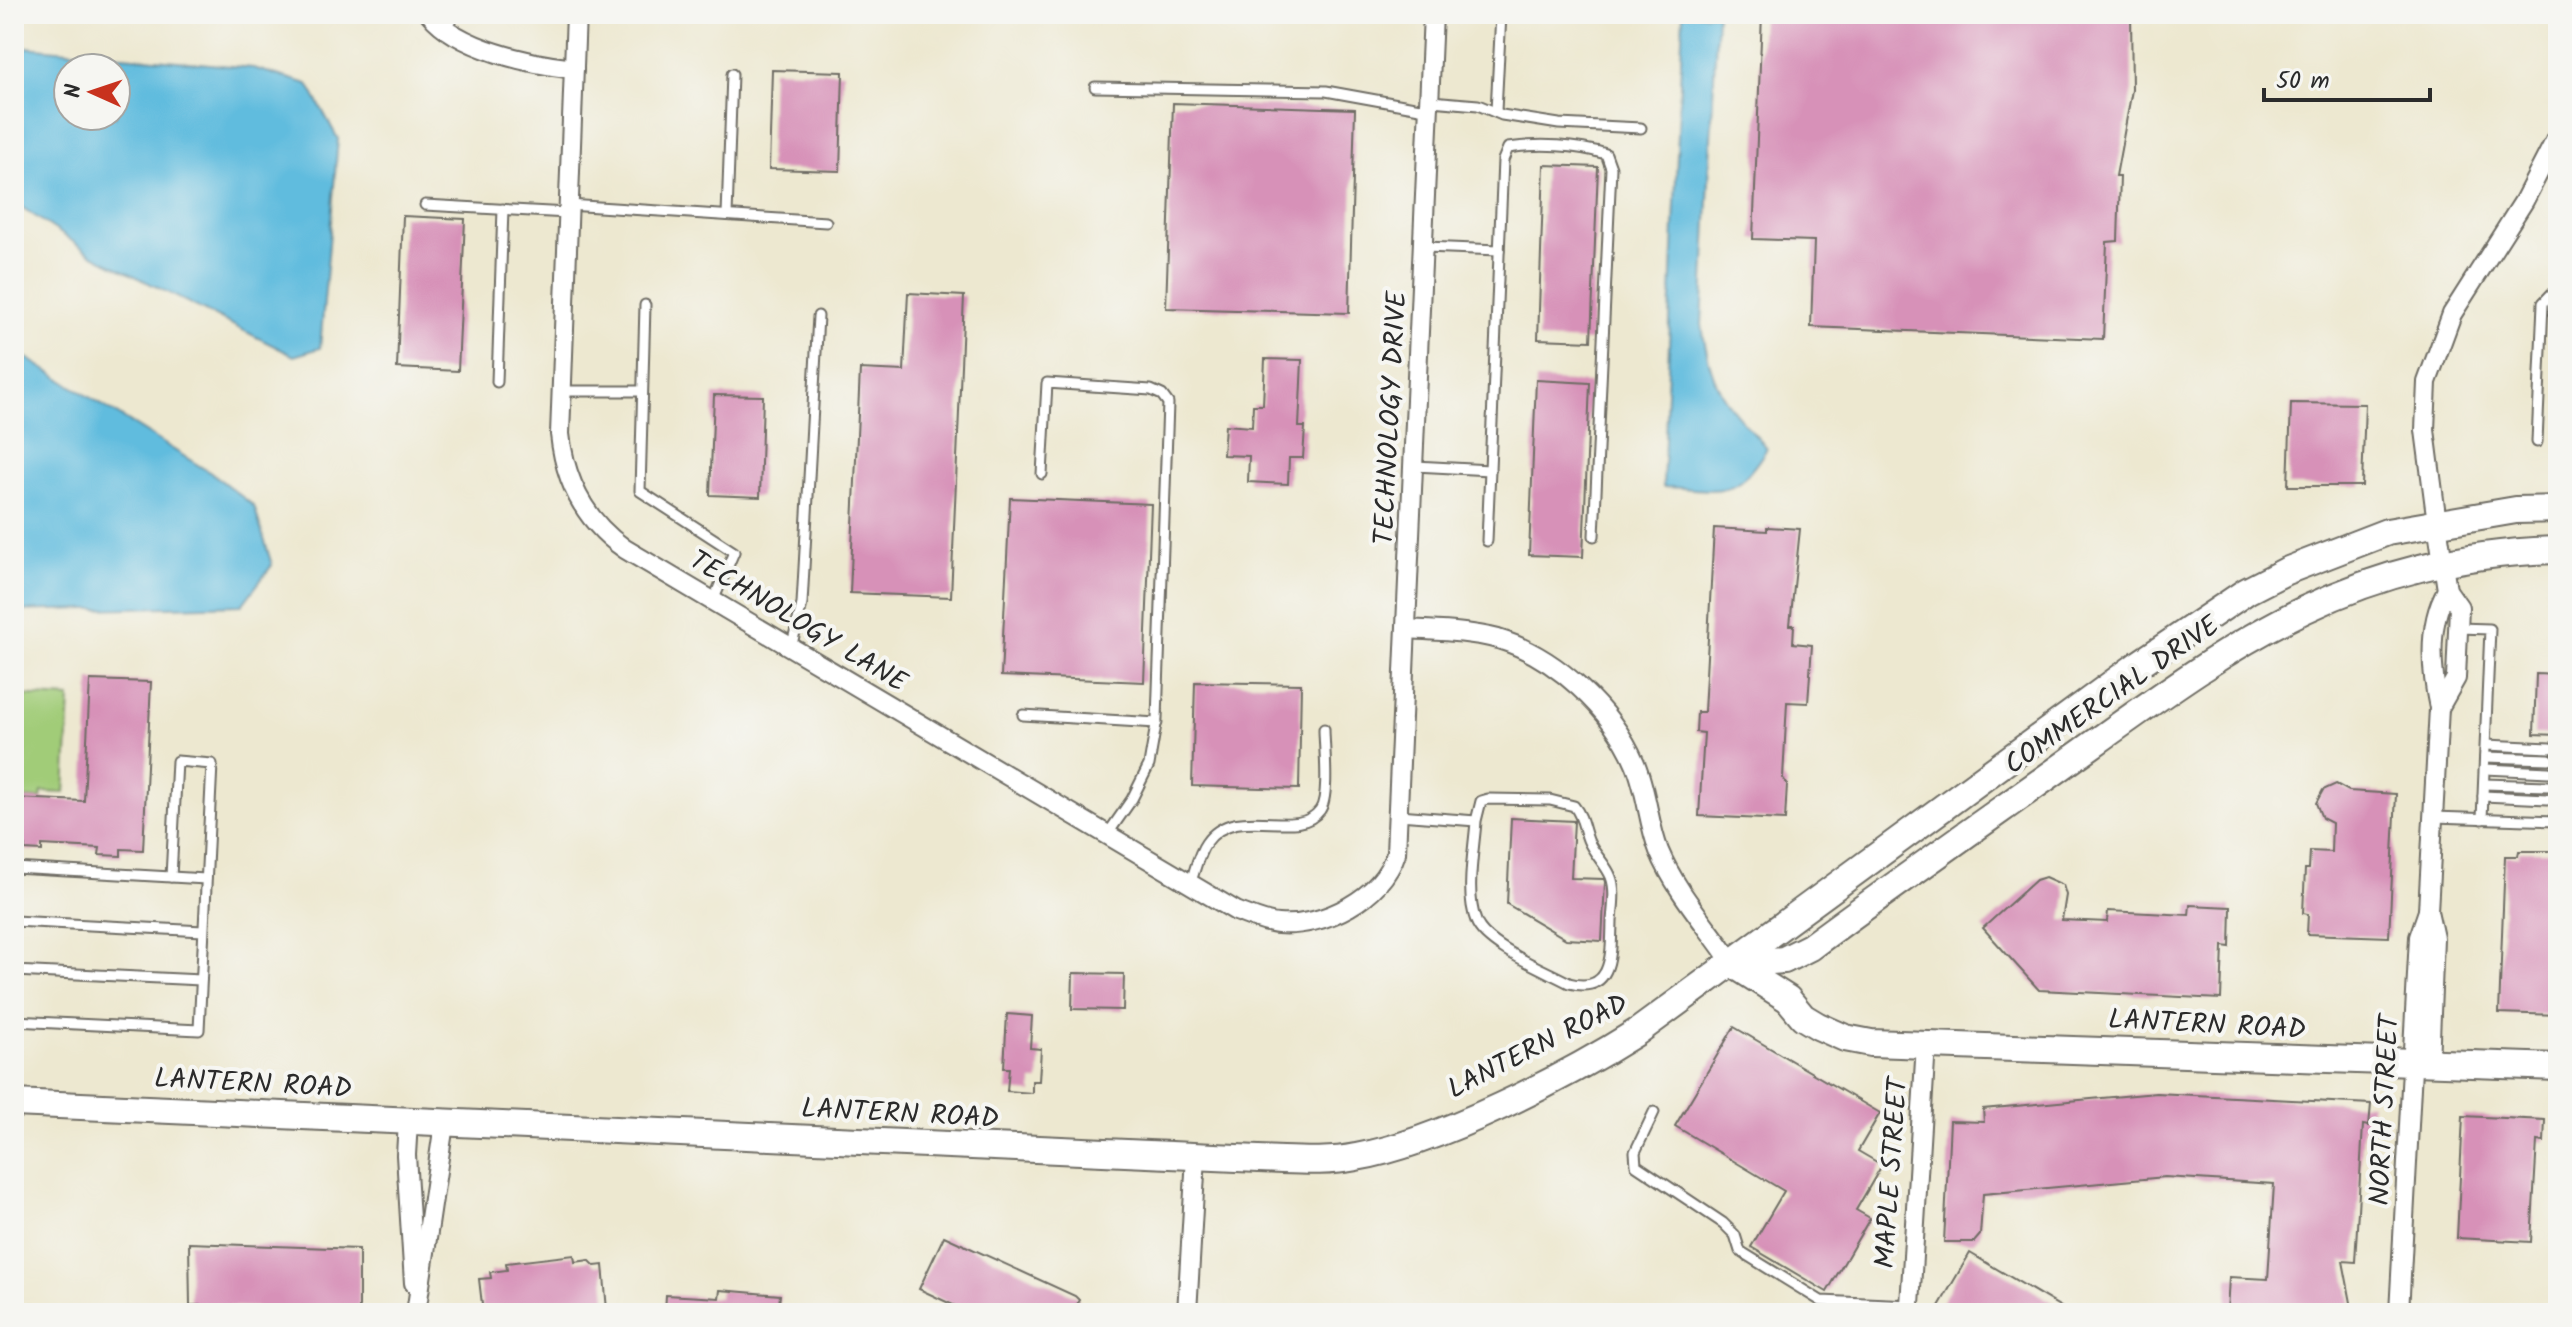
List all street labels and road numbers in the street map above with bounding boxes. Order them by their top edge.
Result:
street label: TECHNOLOGY DRIVE [1362,289,1421,546]
street label: TECHNOLOGY LANE [680,539,916,705]
street label: COMMERCIAL DRIVE [1995,604,2230,787]
street label: LANTERN ROAD [1440,982,1636,1112]
street label: LANTERN ROAD [2107,998,2307,1053]
street label: NORTH STREET [2358,1011,2413,1207]
street label: LANTERN ROAD [153,1057,353,1112]
street label: MAPLE STREET [1863,1074,1922,1270]
street label: LANTERN ROAD [800,1087,1000,1142]

